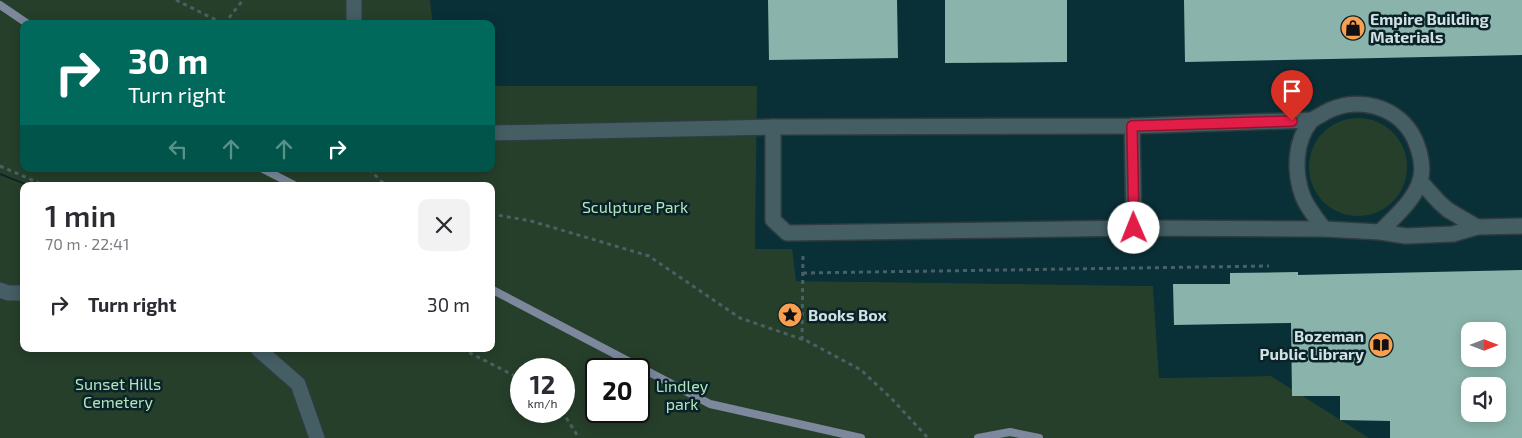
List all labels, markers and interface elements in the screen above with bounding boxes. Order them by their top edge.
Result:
place label: Empire Building Materials [1370,9,1490,46]
shop icon: Empire Building Materials [1340,15,1366,41]
text: 30 m [128,39,208,81]
icon: right [45,40,110,105]
pin [1271,70,1313,121]
icon: arrive [1278,77,1306,105]
text: Turn right [128,81,226,107]
icon: left [164,135,192,163]
icon: ahead [217,135,245,163]
icon: ahead [270,135,298,163]
icon: right [323,135,351,163]
text: 1 min [45,197,116,233]
park label: Sculpture Park [582,197,688,216]
button: close [418,199,470,251]
position arrow [1107,201,1159,253]
text: 70 m · 22:41 [45,234,129,253]
icon: right [45,291,73,319]
text: Turn right [88,293,176,316]
text: 30 m [427,293,470,316]
place icon: Books Box [777,302,803,328]
place label: Books Box [808,305,887,324]
north arrow [1461,322,1506,368]
map controls [1461,322,1506,422]
place label: Bozeman Public Library [1260,326,1364,364]
library icon: Bozeman Public Library [1368,332,1394,358]
speed limit sign: 20 [585,358,650,423]
text: 12 [530,369,555,399]
park label: Sunset Hills Cemetery [75,374,161,411]
park label: Lindley park [656,376,709,413]
button: sound [1461,377,1506,422]
text: km/h [528,396,557,410]

